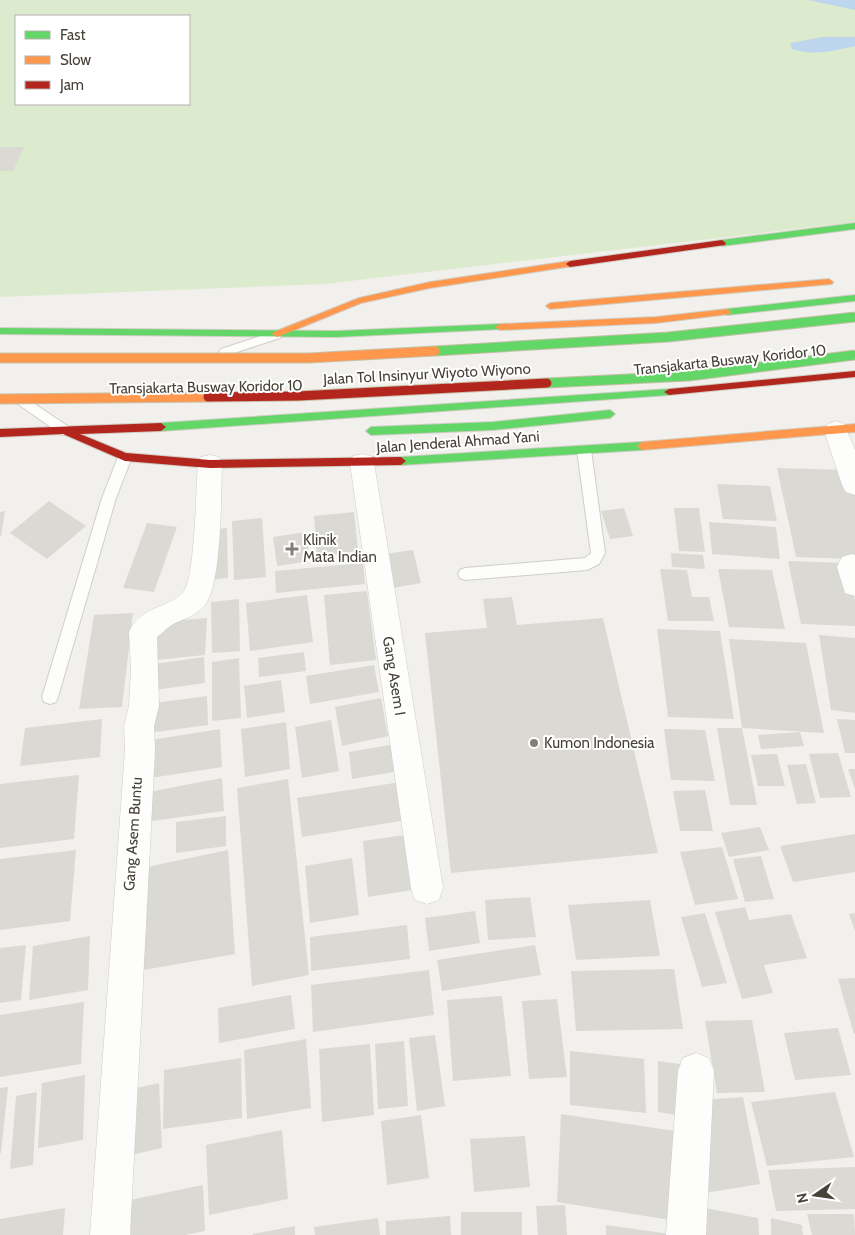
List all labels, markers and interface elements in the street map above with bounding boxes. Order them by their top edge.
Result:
legend [15,15,190,105]
text: Fast [60,26,85,44]
text: Slow [60,51,91,69]
text: Jam [59,76,84,94]
street label: Transjakarta Busway Koridor 10 [633,341,827,379]
street label: Jalan Tol Insinyur Wiyoto Wiyono [322,360,531,388]
street label: Transjakarta Busway Koridor 10 [109,376,303,398]
street label: Jalan Jenderal Ahmad Yani [375,427,540,457]
place label: Klinik Mata Indian [303,531,377,566]
marker: Klinik Mata Indian [285,542,299,556]
street label: Gang Asem I [379,635,409,717]
place label: Kumon Indonesia [544,734,655,752]
marker: Kumon Indonesia [528,737,540,749]
street label: Gang Asem Buntu [120,776,146,892]
north arrow [790,1170,840,1220]
text: N [792,1191,812,1205]

